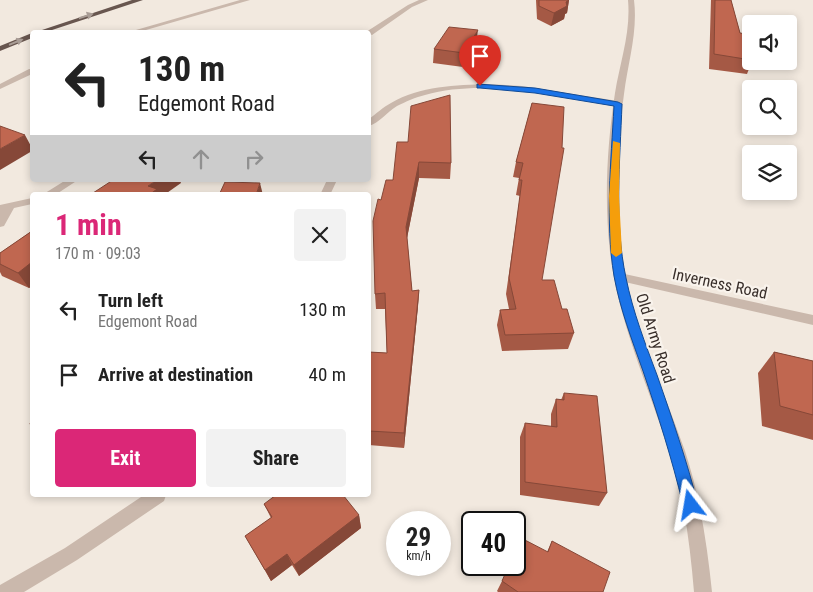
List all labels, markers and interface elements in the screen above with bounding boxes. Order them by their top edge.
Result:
one-way arrow [79,12,94,20]
map controls [742,15,797,200]
button: sound [742,15,797,70]
pin [459,35,501,86]
one-way arrow [9,38,24,46]
icon: arrive [466,42,494,70]
text: 130 m [138,49,225,90]
icon: left [55,50,120,115]
button: search [742,80,797,135]
text: Edgemont Road [138,91,275,116]
icon: left [134,145,162,173]
icon: ahead [187,145,215,173]
icon: right [240,145,268,173]
button: layers [742,145,797,200]
text: 1 min [55,207,122,242]
button: close [294,209,346,261]
text: 170 m · 09:03 [55,244,141,263]
street label: Inverness Road [671,264,769,303]
text: Turn left [98,289,163,312]
street label: Old Army Road [632,291,679,386]
icon: left [55,296,83,324]
text: 130 m [299,298,346,321]
text: Edgemont Road [98,312,198,331]
icon: arrive [55,361,83,389]
text: Arrive at destination [98,363,253,386]
text: 40 m [309,363,346,386]
button: Exit [55,429,196,487]
button: Share [206,429,346,487]
position arrow [664,478,716,530]
speed limit sign: 40 [461,511,526,576]
text: 29 [406,523,431,552]
text: km/h [406,549,431,563]

